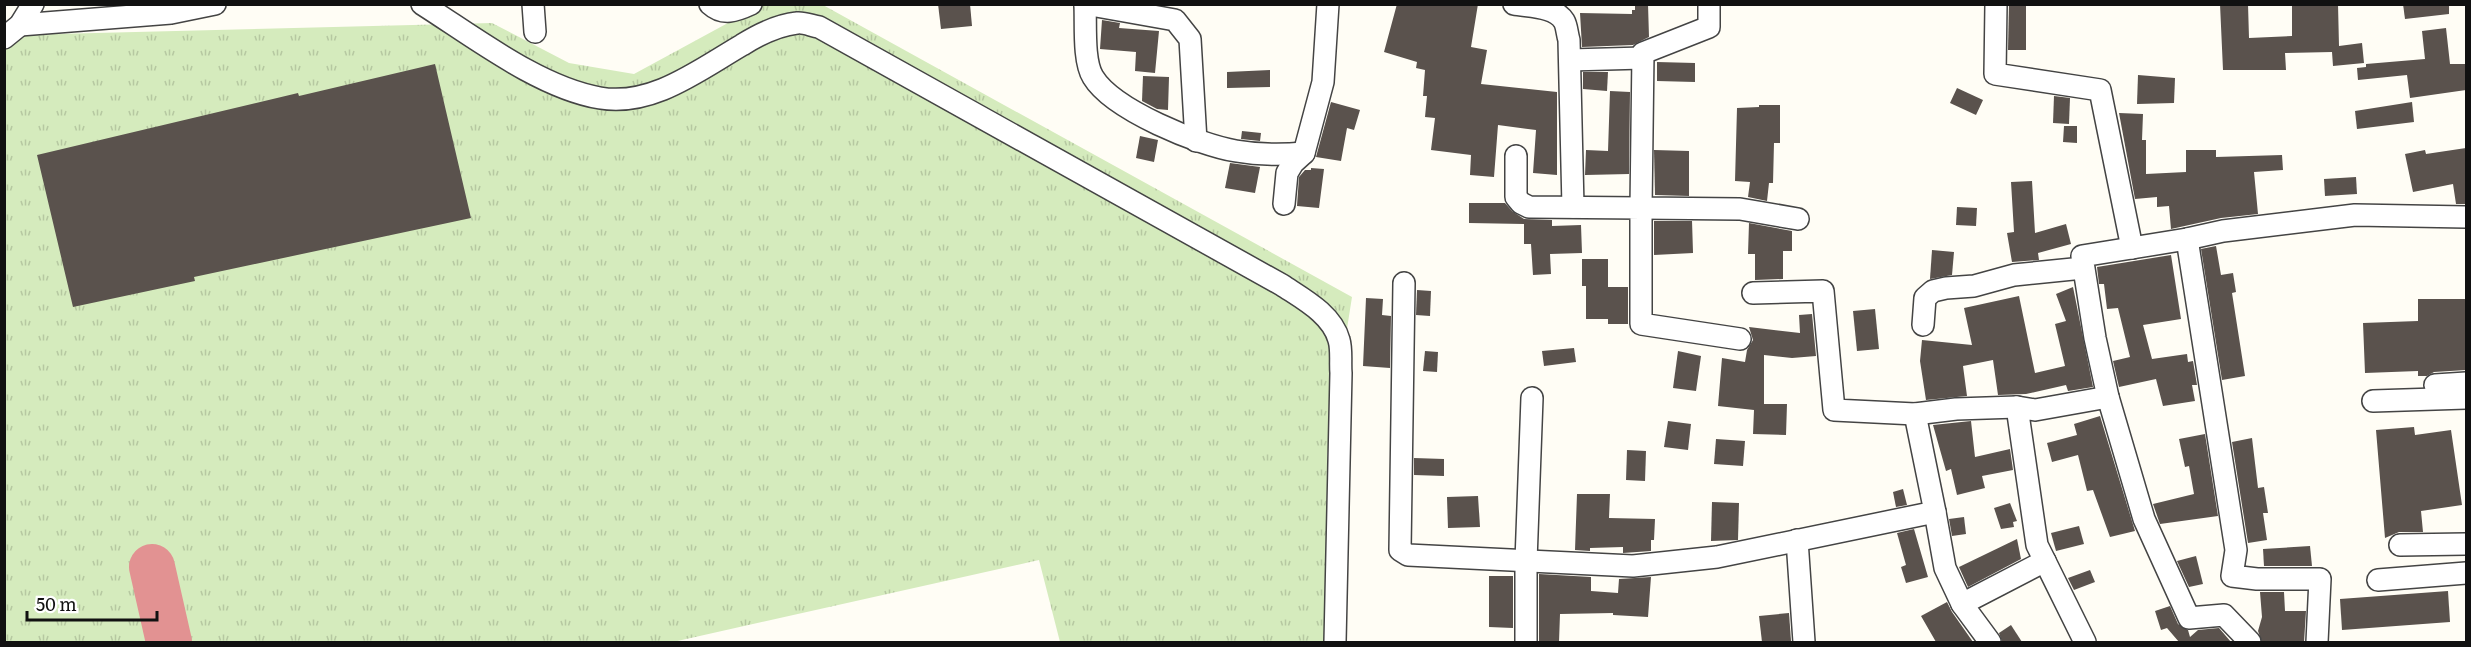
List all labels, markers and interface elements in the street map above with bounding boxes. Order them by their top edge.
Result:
scale bar [27,584,158,622]
text: 50 m [36,590,77,617]

